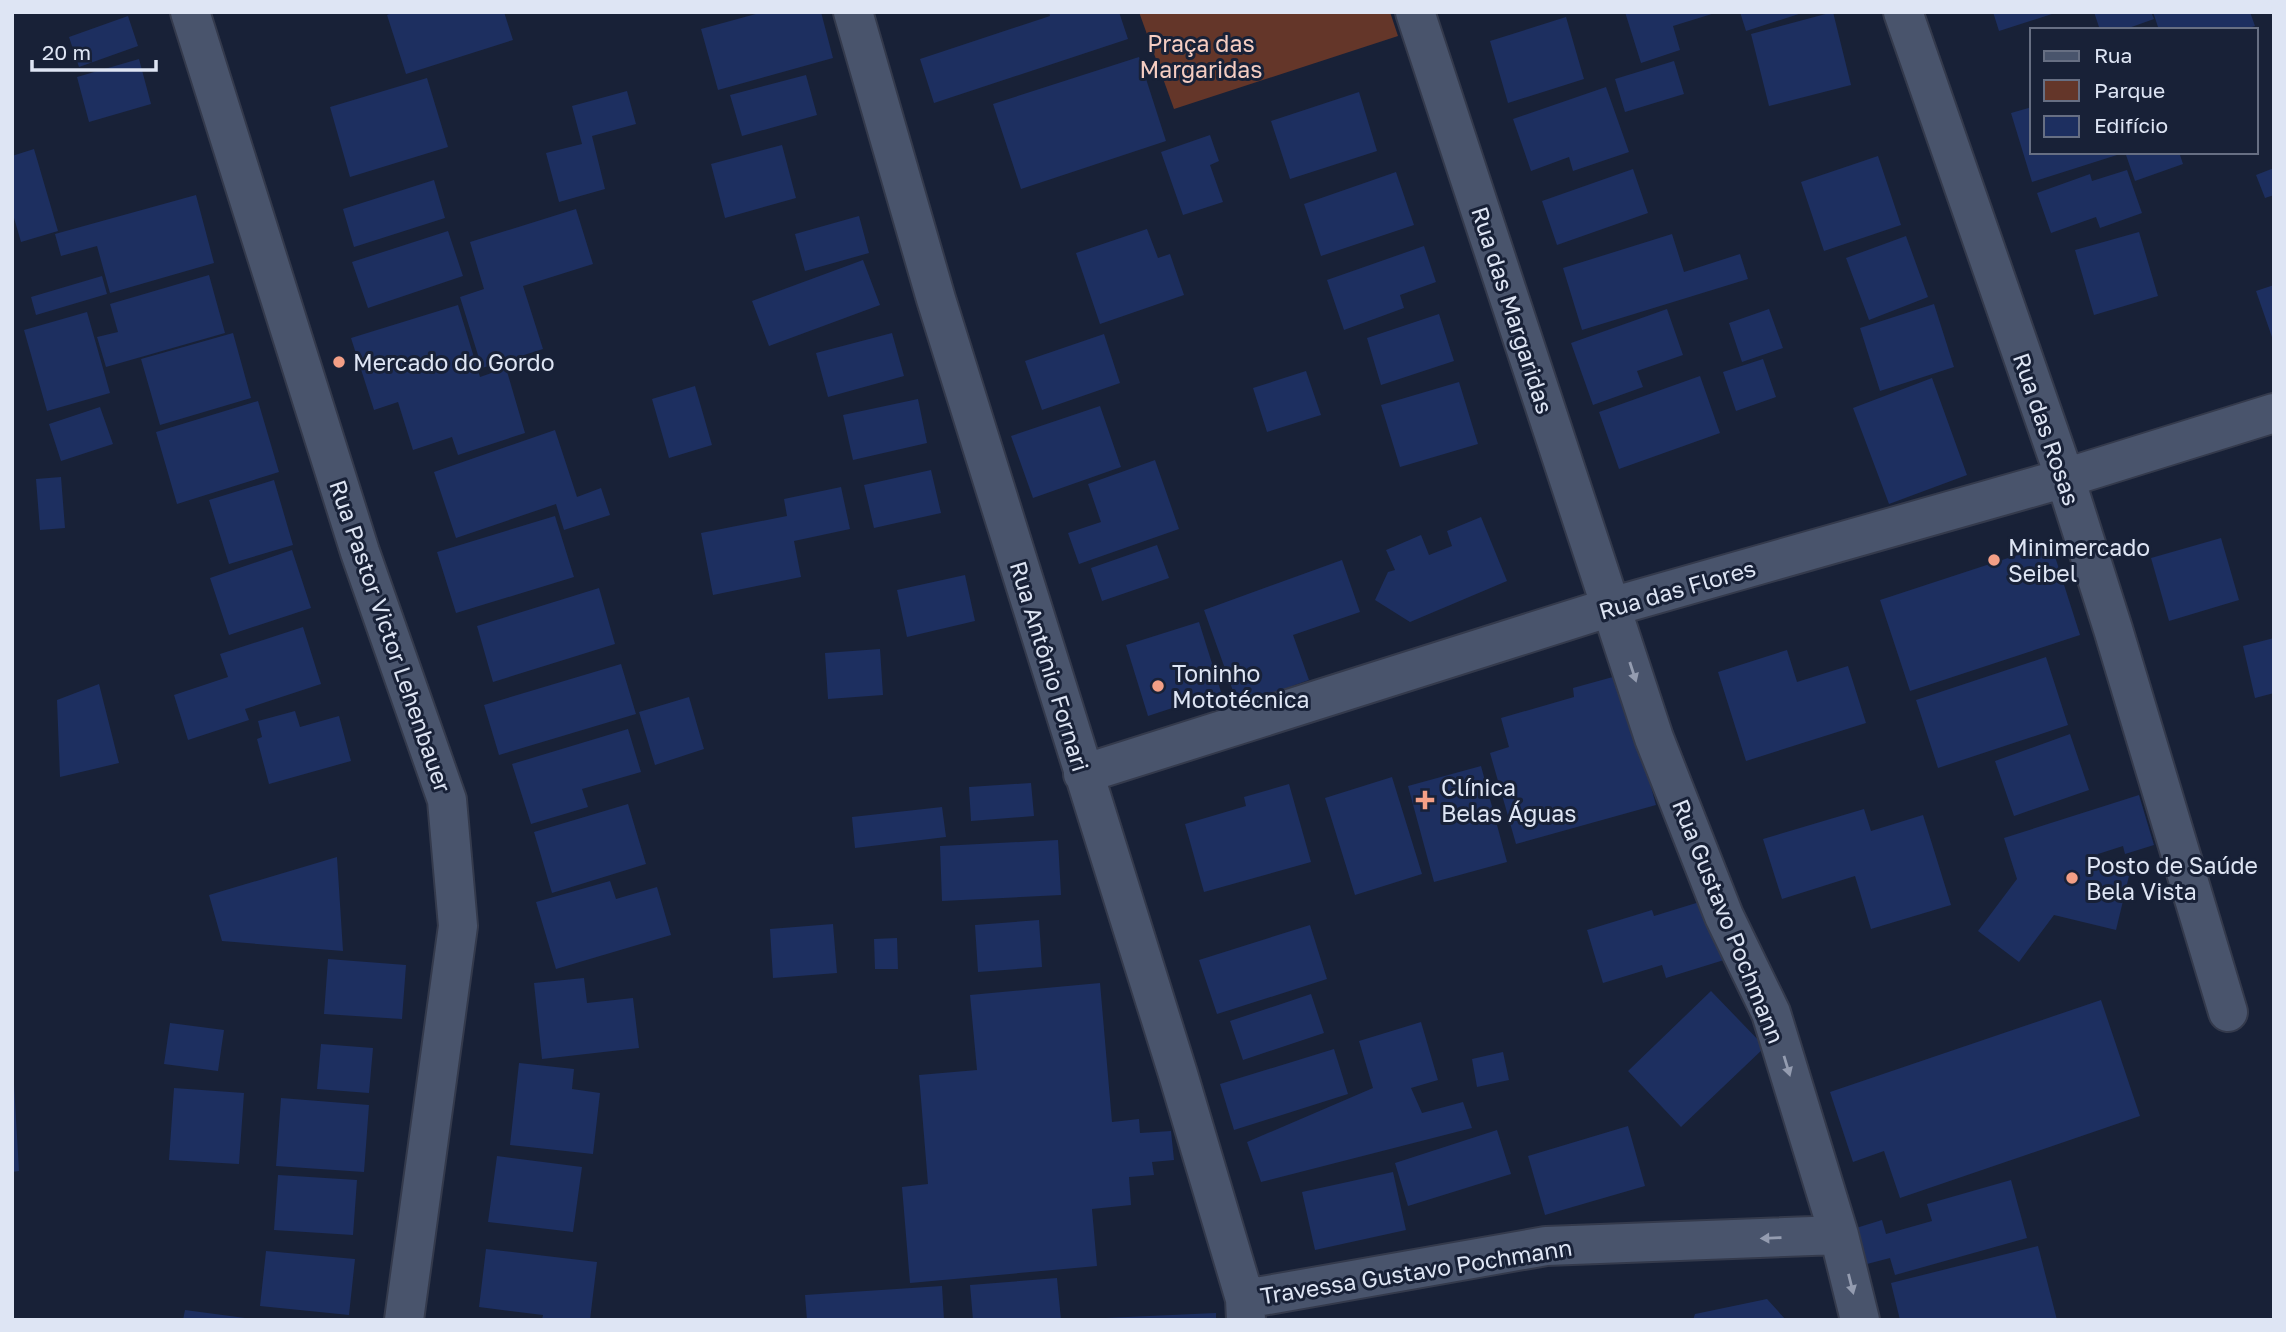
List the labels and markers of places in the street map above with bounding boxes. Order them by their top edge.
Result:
place label: Mercado do Gordo [353,348,554,376]
marker: Mercado do Gordo [331,354,347,370]
place label: Minimercado Seibel [2008,533,2150,587]
marker: Minimercado Seibel [1986,552,2002,568]
place label: Toninho Mototécnica [1172,659,1310,713]
marker: Toninho Mototécnica [1150,678,1166,694]
place label: Clínica Belas Águas [1441,773,1576,827]
marker: Clínica Belas Águas [1415,790,1435,810]
place label: Posto de Saúde Bela Vista [2086,851,2258,905]
marker: Posto de Saúde Bela Vista [2064,870,2080,886]

